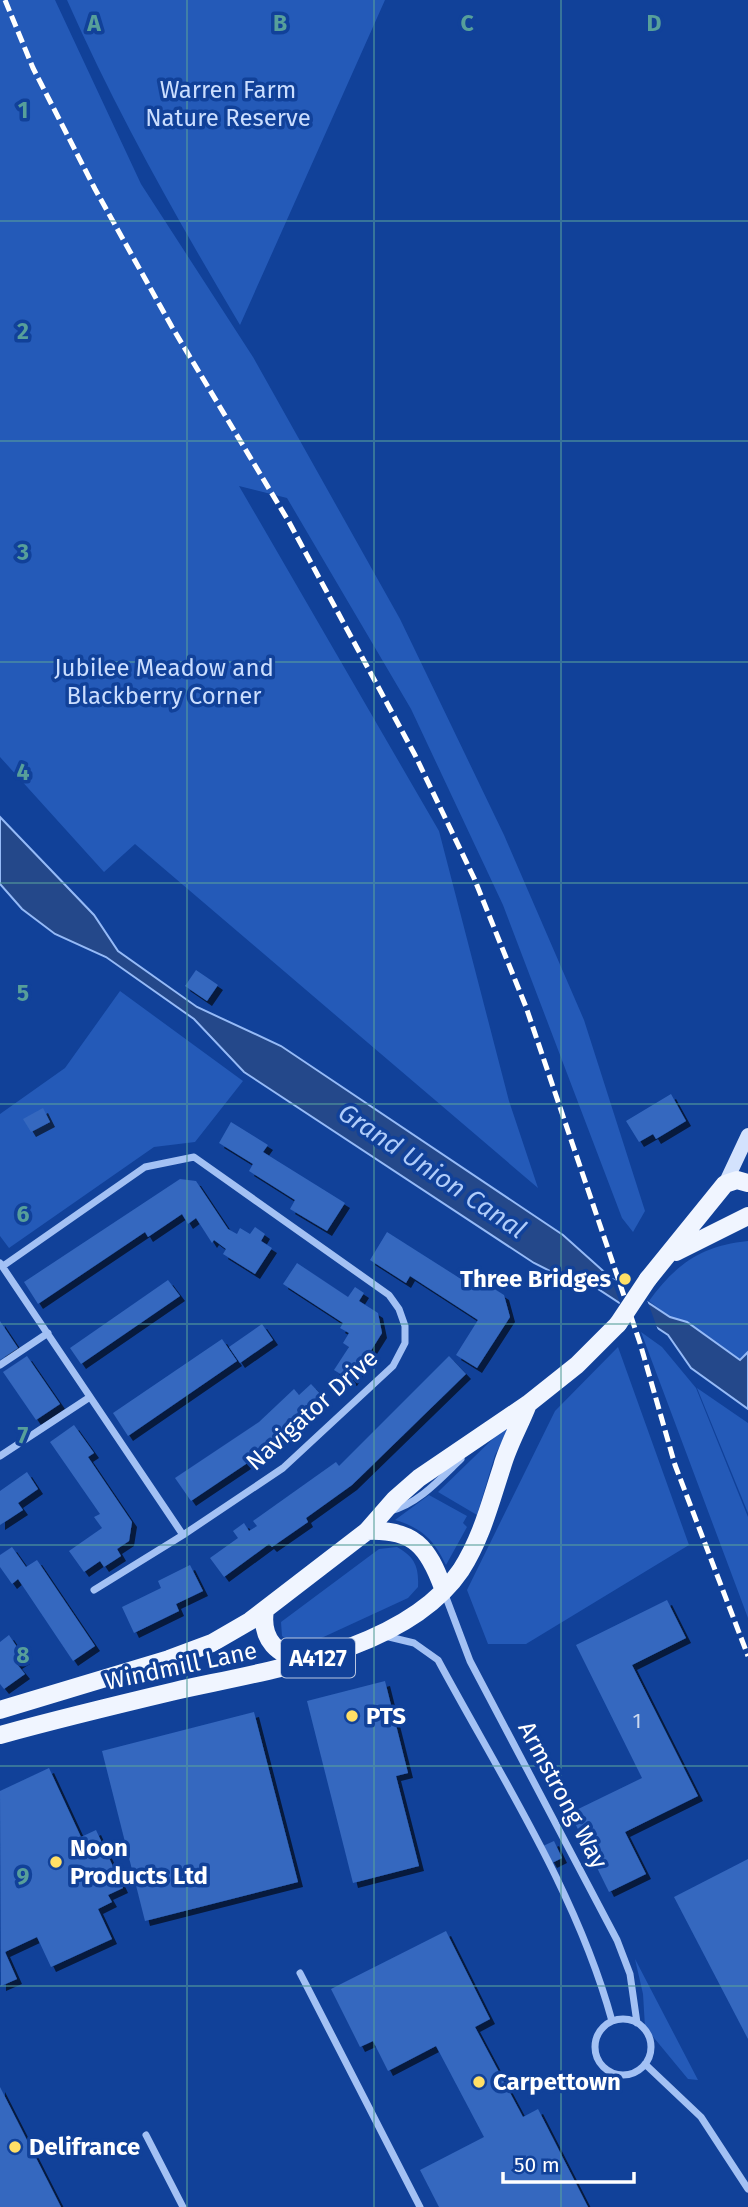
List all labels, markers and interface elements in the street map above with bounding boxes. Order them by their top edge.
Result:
text: A [86,9,101,37]
text: B [273,9,287,37]
text: C [460,9,474,37]
text: D [647,9,662,37]
park label: Warren Farm Nature Reserve [145,76,311,132]
text: 1 [18,96,28,124]
text: 2 [17,317,29,345]
text: 3 [16,538,29,566]
park label: Jubilee Meadow and Blackberry Corner [54,654,274,710]
text: 4 [17,758,30,786]
text: 5 [17,979,29,1007]
water label: Grand Union Canal [332,1097,532,1245]
text: 6 [17,1200,30,1228]
place label: Three Bridges [460,1265,611,1293]
marker: Three Bridges [617,1271,633,1287]
street label: Navigator Drive [241,1344,383,1476]
text: 7 [18,1421,29,1449]
street label: Windmill Lane [102,1636,260,1696]
road number: A4127 [281,1638,355,1678]
text: 8 [16,1641,30,1669]
place label: PTS [366,1702,406,1730]
marker: PTS [344,1708,360,1724]
house number: 1 [632,1708,642,1734]
street label: Armstrong Way [512,1717,614,1873]
place label: Noon Products Ltd [70,1834,208,1890]
marker: Noon Products Ltd [48,1854,64,1870]
text: 9 [17,1862,30,1890]
place label: Carpettown [493,2068,621,2096]
marker: Carpettown [471,2074,487,2090]
place label: Delifrance [29,2133,140,2161]
marker: Delifrance [7,2139,23,2155]
scale bar [503,2140,634,2184]
text: 50 m [514,2152,560,2178]

